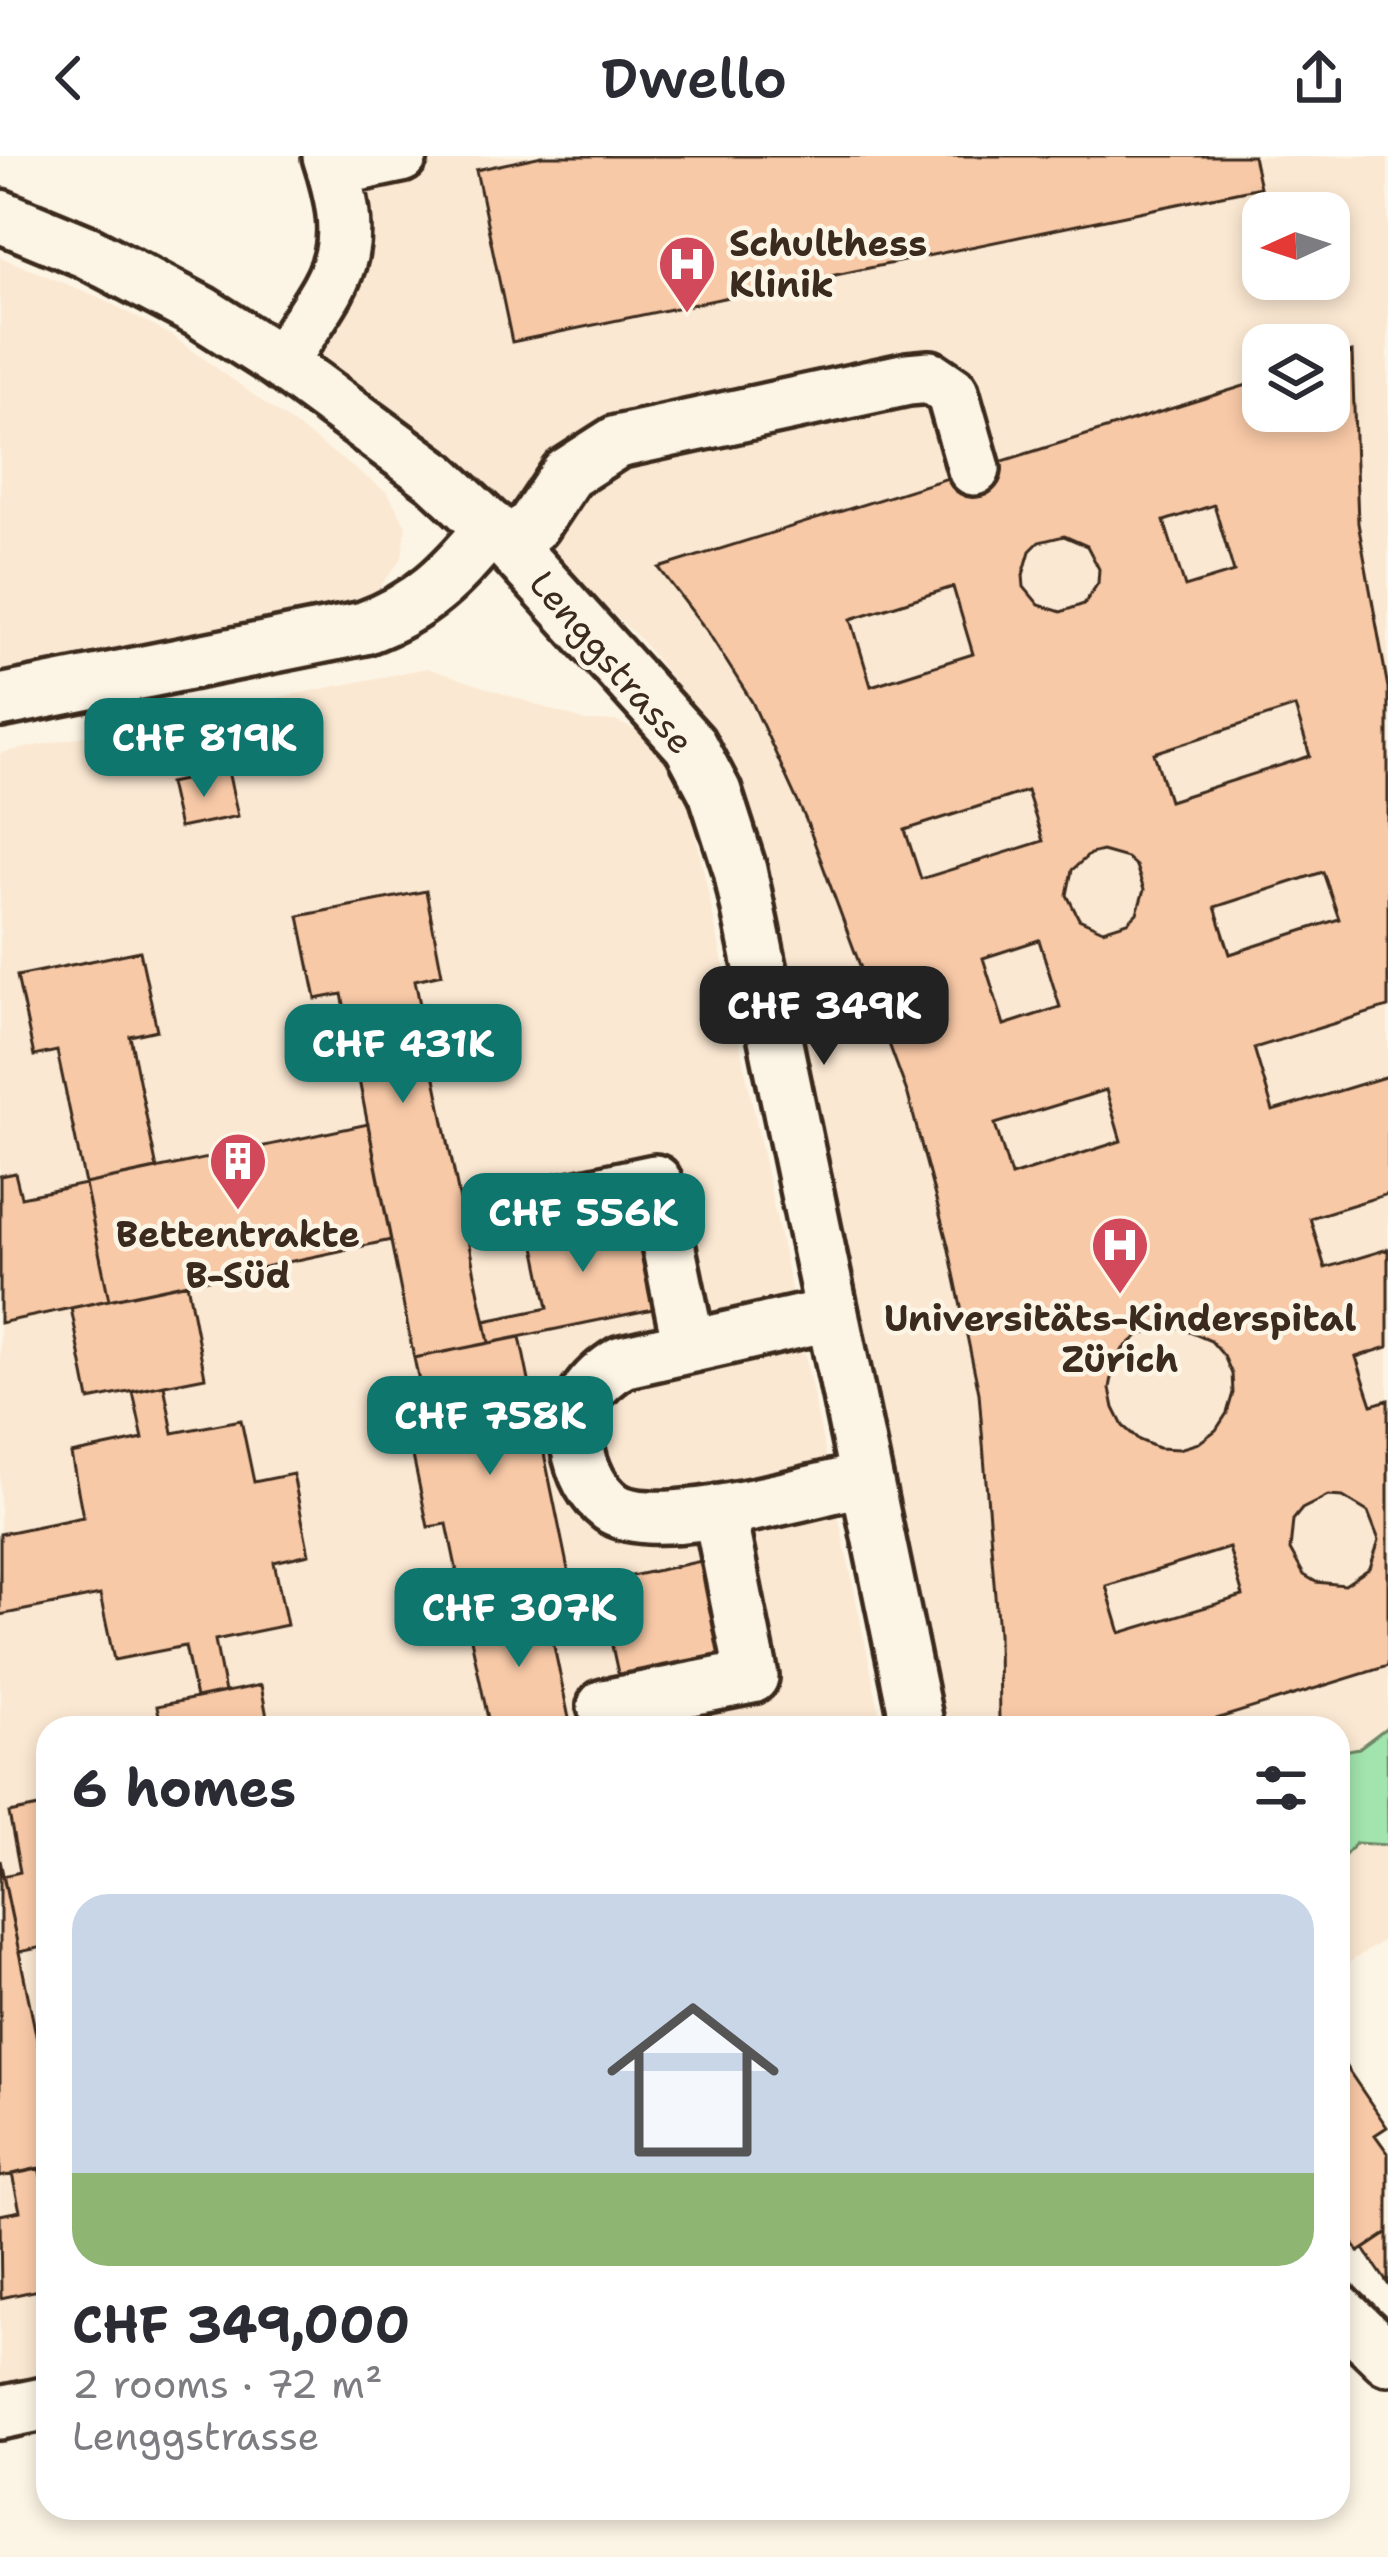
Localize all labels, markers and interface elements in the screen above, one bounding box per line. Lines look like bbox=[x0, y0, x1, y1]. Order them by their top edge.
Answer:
text: Dwello bbox=[601, 42, 787, 114]
icon: back bbox=[36, 45, 102, 111]
icon: share bbox=[1286, 45, 1352, 111]
north arrow bbox=[1242, 192, 1350, 300]
map controls bbox=[1242, 192, 1350, 432]
place label: Schulthess Klinik bbox=[729, 219, 927, 309]
hospital icon: Schulthess Klinik bbox=[656, 233, 718, 315]
button: layers bbox=[1242, 324, 1350, 432]
street label: Lenggstrasse bbox=[518, 560, 705, 765]
pin: CHF 819K bbox=[80, 698, 328, 800]
text: CHF 819K bbox=[111, 711, 297, 763]
pin: CHF 349K bbox=[700, 966, 948, 1068]
text: CHF 349K bbox=[727, 979, 921, 1031]
pin: CHF 431K bbox=[279, 1004, 527, 1106]
text: CHF 431K bbox=[312, 1017, 494, 1069]
building icon: Bettentrakte B-Süd bbox=[207, 1130, 269, 1212]
pin: CHF 556K bbox=[459, 1173, 707, 1275]
text: CHF 556K bbox=[488, 1186, 678, 1238]
place label: Bettentrakte B-Süd bbox=[116, 1210, 360, 1300]
hospital icon: Universitäts-Kinderspital Zürich bbox=[1089, 1214, 1151, 1296]
place label: Universitäts-Kinderspital Zürich bbox=[884, 1294, 1356, 1384]
pin: CHF 758K bbox=[366, 1376, 614, 1478]
text: CHF 758K bbox=[394, 1389, 586, 1441]
pin: CHF 307K bbox=[395, 1568, 643, 1670]
text: CHF 307K bbox=[421, 1581, 617, 1633]
text: 6 homes bbox=[72, 1754, 296, 1822]
icon: filters bbox=[1248, 1755, 1314, 1821]
icon: home bbox=[585, 1972, 801, 2188]
text: CHF 349,000 bbox=[72, 2290, 410, 2358]
text: 2 rooms · 72 m² bbox=[72, 2358, 383, 2410]
text: Lenggstrasse bbox=[72, 2410, 320, 2462]

